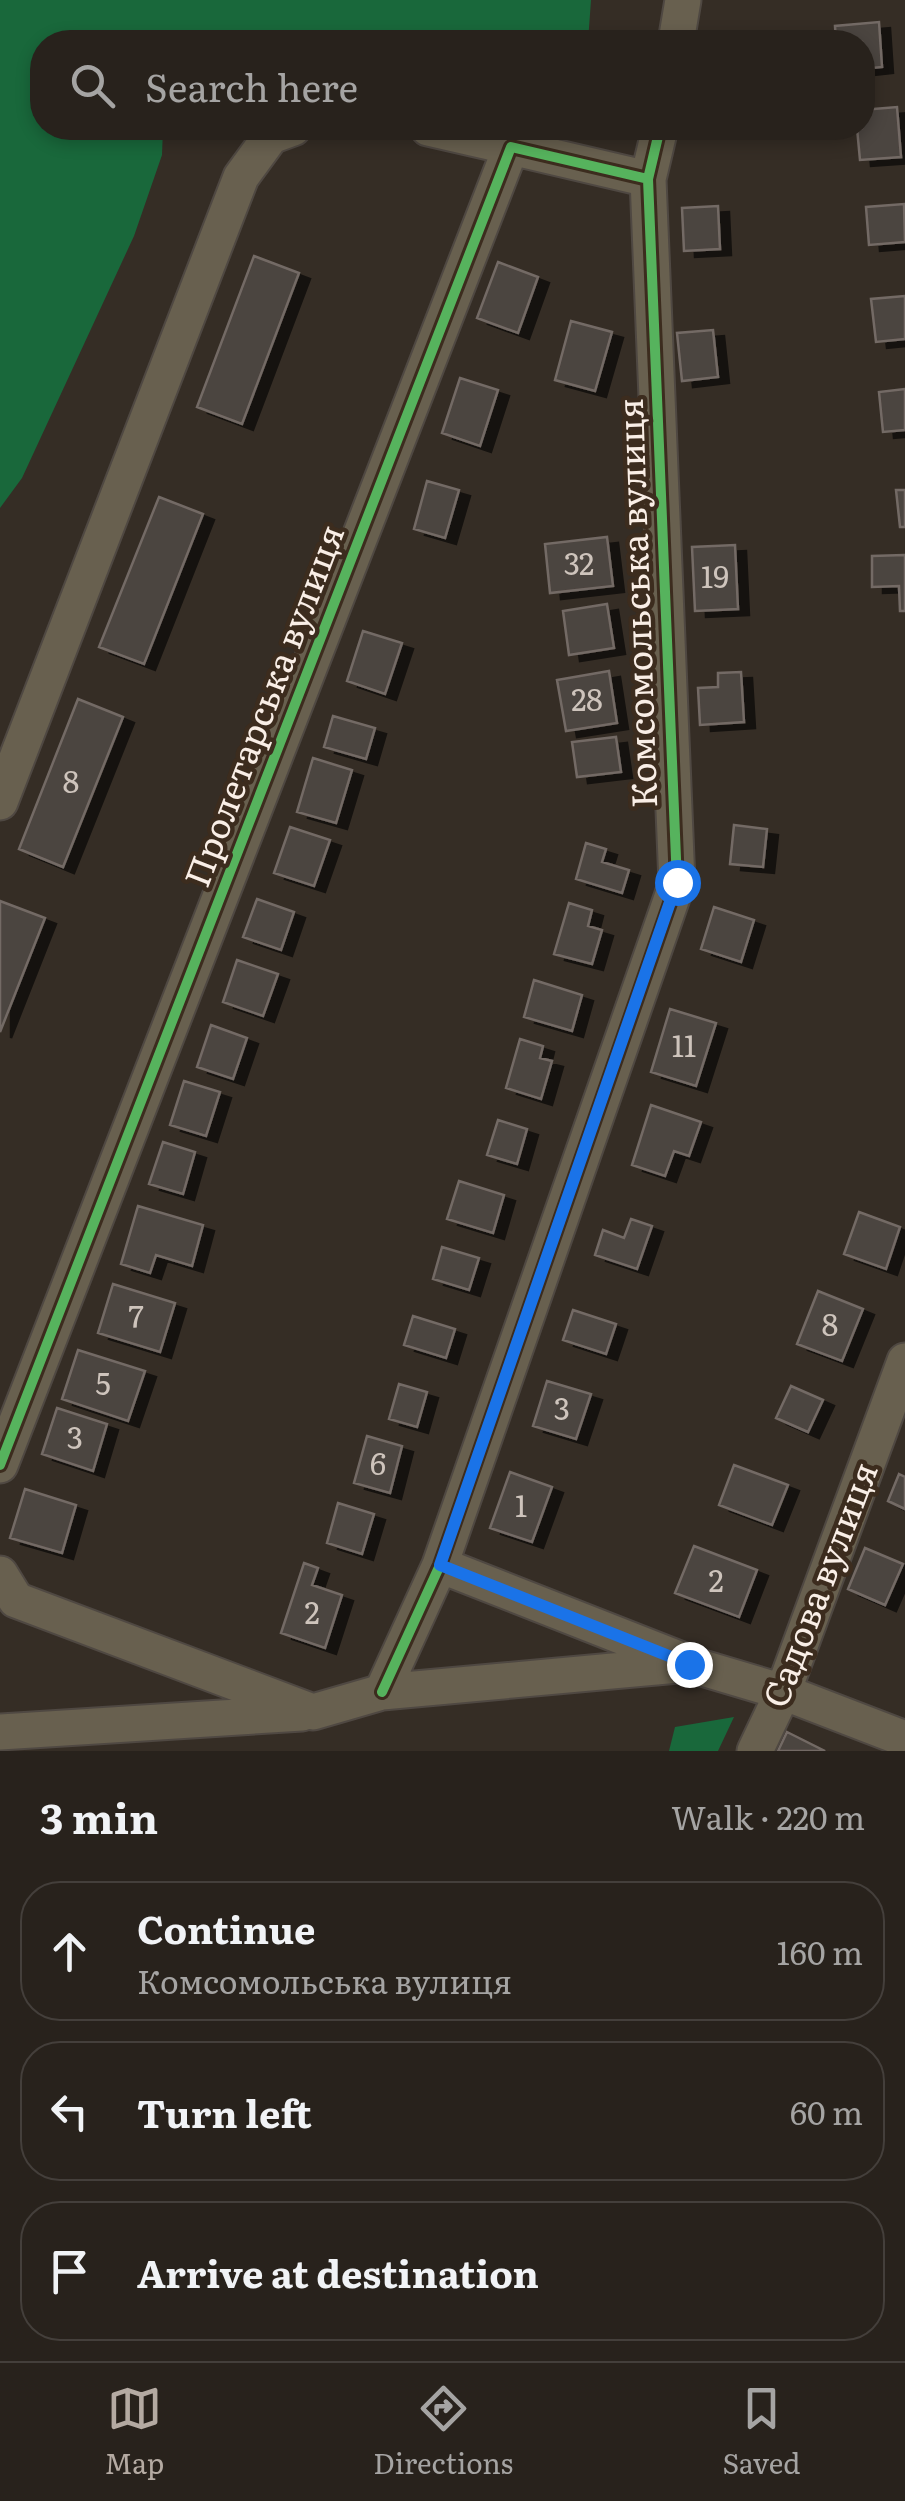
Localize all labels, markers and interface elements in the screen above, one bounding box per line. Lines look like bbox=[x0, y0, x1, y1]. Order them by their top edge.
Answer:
search box bbox=[30, 30, 875, 140]
text: Search here bbox=[145, 57, 358, 114]
icon: search bbox=[65, 58, 120, 113]
street label: Комсомольська вулиця bbox=[602, 397, 668, 809]
street label: Пролетарська вулиця bbox=[169, 516, 355, 894]
house number: 32 bbox=[564, 540, 594, 584]
house number: 19 bbox=[701, 553, 729, 597]
house number: 28 bbox=[571, 676, 603, 720]
house number: 8 bbox=[63, 758, 79, 802]
route start bbox=[655, 860, 701, 906]
house number: 11 bbox=[672, 1022, 696, 1066]
house number: 7 bbox=[128, 1293, 144, 1337]
house number: 8 bbox=[822, 1301, 838, 1345]
house number: 5 bbox=[95, 1360, 111, 1404]
house number: 3 bbox=[554, 1385, 570, 1429]
house number: 3 bbox=[67, 1414, 83, 1458]
house number: 6 bbox=[370, 1440, 386, 1484]
street label: Садова вулиця bbox=[748, 1454, 889, 1714]
house number: 1 bbox=[515, 1482, 527, 1526]
house number: 2 bbox=[708, 1557, 724, 1601]
house number: 2 bbox=[304, 1589, 320, 1633]
route end bbox=[667, 1642, 713, 1688]
text: 3 min bbox=[40, 1785, 158, 1847]
text: Walk · 220 m bbox=[671, 1792, 865, 1840]
text: Continue bbox=[137, 1899, 315, 1956]
icon: ahead bbox=[42, 1924, 97, 1979]
text: 160 m bbox=[777, 1927, 863, 1975]
text: Комсомольська вулиця bbox=[137, 1956, 512, 2004]
text: Turn left bbox=[137, 2083, 312, 2140]
icon: left bbox=[42, 2084, 97, 2139]
text: 60 m bbox=[790, 2087, 863, 2135]
text: Arrive at destination bbox=[137, 2243, 539, 2300]
icon: arrive bbox=[42, 2244, 97, 2299]
tab: Map bbox=[105, 2381, 164, 2483]
tab: Directions bbox=[373, 2381, 513, 2483]
tab: Saved bbox=[722, 2381, 800, 2483]

